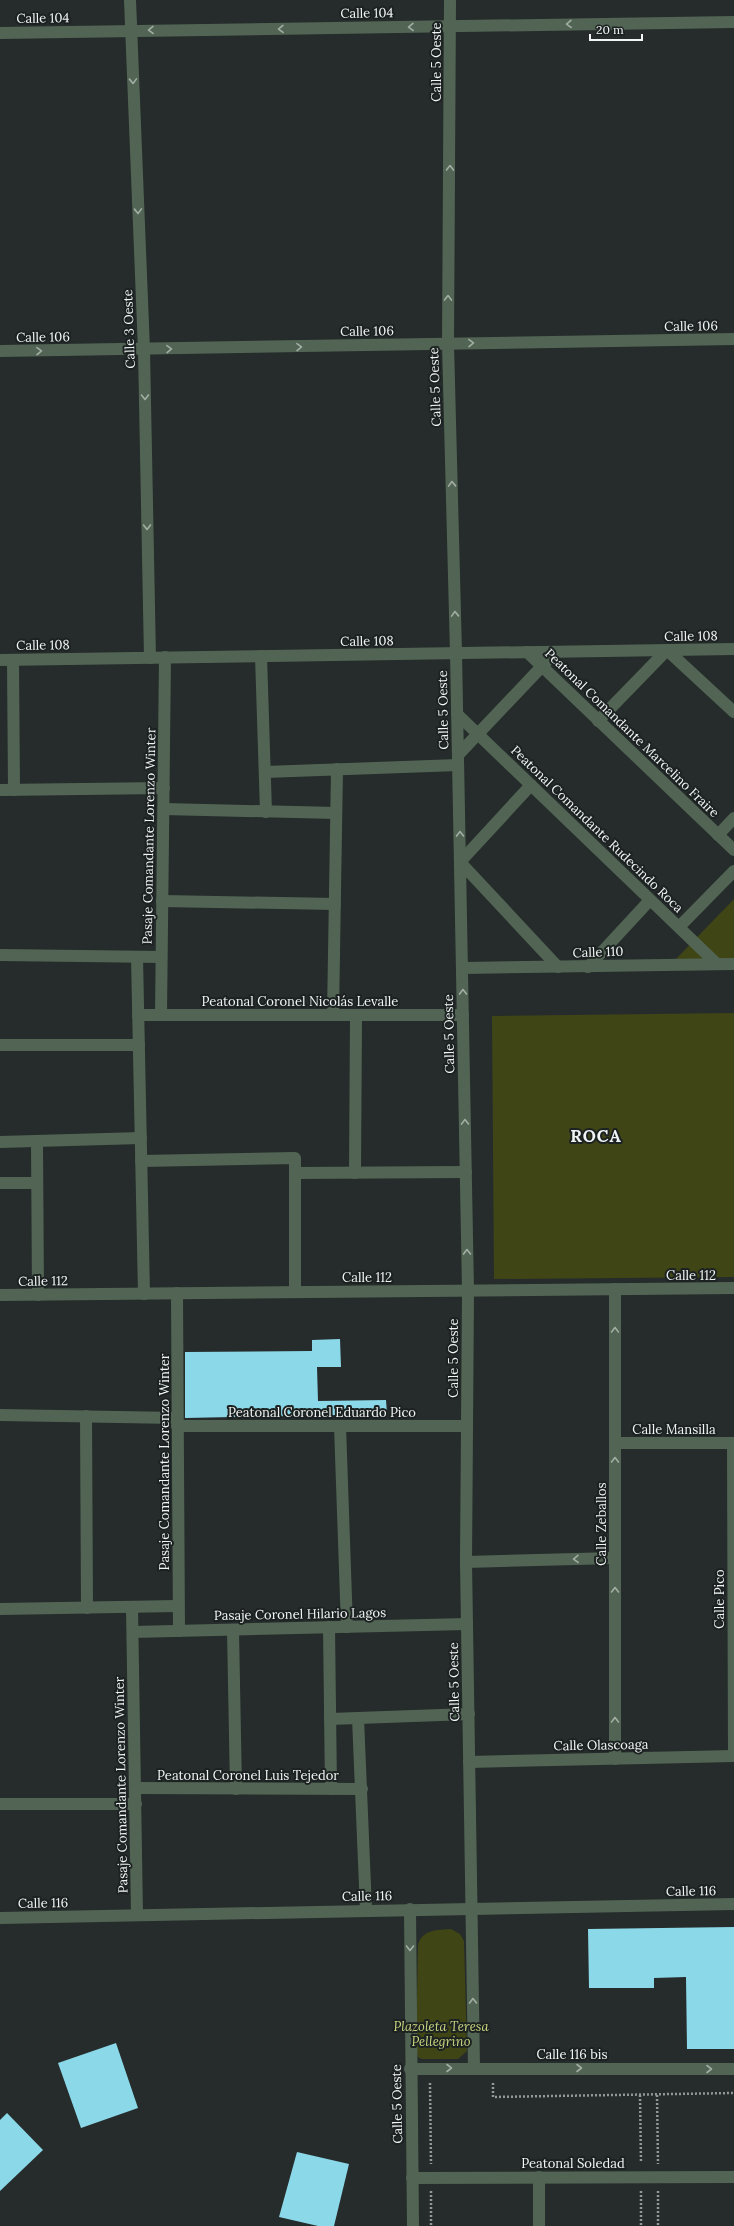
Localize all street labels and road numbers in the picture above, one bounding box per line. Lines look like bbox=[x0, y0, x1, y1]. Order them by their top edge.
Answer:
street label: Calle 104 bbox=[340, 4, 394, 22]
street label: Calle 104 bbox=[16, 9, 70, 27]
street label: Calle 5 Oeste bbox=[428, 22, 445, 102]
street label: Calle 3 Oeste bbox=[119, 289, 139, 369]
street label: Calle 106 bbox=[664, 317, 718, 335]
street label: Calle 106 bbox=[340, 322, 394, 340]
street label: Calle 106 bbox=[16, 328, 70, 346]
street label: Calle 5 Oeste bbox=[425, 347, 445, 427]
street label: Calle 108 bbox=[664, 627, 718, 645]
street label: Calle 108 bbox=[340, 632, 394, 650]
street label: Calle 108 bbox=[16, 636, 70, 654]
street label: Peatonal Comandante Marcelino Fraire bbox=[541, 645, 723, 821]
street label: Calle 5 Oeste bbox=[434, 670, 452, 750]
street label: Pasaje Comandante Lorenzo Winter bbox=[139, 727, 159, 945]
street label: Peatonal Comandante Rudecindo Roca bbox=[507, 742, 687, 916]
street label: Calle 110 bbox=[572, 943, 624, 961]
street label: Peatonal Coronel Nicolás Levalle bbox=[202, 993, 398, 1010]
street label: Calle 5 Oeste bbox=[440, 994, 458, 1074]
street label: Calle 112 bbox=[666, 1267, 716, 1284]
street label: Calle 112 bbox=[342, 1269, 392, 1286]
street label: Calle 112 bbox=[18, 1272, 68, 1290]
street label: Calle 5 Oeste bbox=[445, 1318, 462, 1398]
street label: Pasaje Comandante Lorenzo Winter bbox=[156, 1353, 173, 1570]
street label: Peatonal Coronel Eduardo Pico bbox=[228, 1404, 416, 1421]
street label: Calle Mansilla bbox=[632, 1421, 716, 1438]
street label: Calle Zeballos bbox=[593, 1482, 610, 1566]
street label: Calle Pico bbox=[711, 1569, 728, 1629]
street label: Pasaje Coronel Hilario Lagos bbox=[214, 1604, 386, 1624]
street label: Calle 5 Oeste bbox=[445, 1642, 463, 1722]
street label: Pasaje Comandante Lorenzo Winter bbox=[111, 1676, 131, 1894]
street label: Calle Olascoaga bbox=[553, 1736, 649, 1754]
street label: Peatonal Coronel Luis Tejedor bbox=[157, 1767, 339, 1784]
street label: Calle 116 bbox=[666, 1882, 716, 1900]
street label: Calle 116 bbox=[342, 1887, 392, 1905]
street label: Calle 116 bbox=[18, 1894, 68, 1912]
street label: Calle 116 bis bbox=[537, 2046, 607, 2063]
street label: Calle 5 Oeste bbox=[388, 2064, 406, 2144]
street label: Peatonal Soledad bbox=[521, 2155, 625, 2172]

